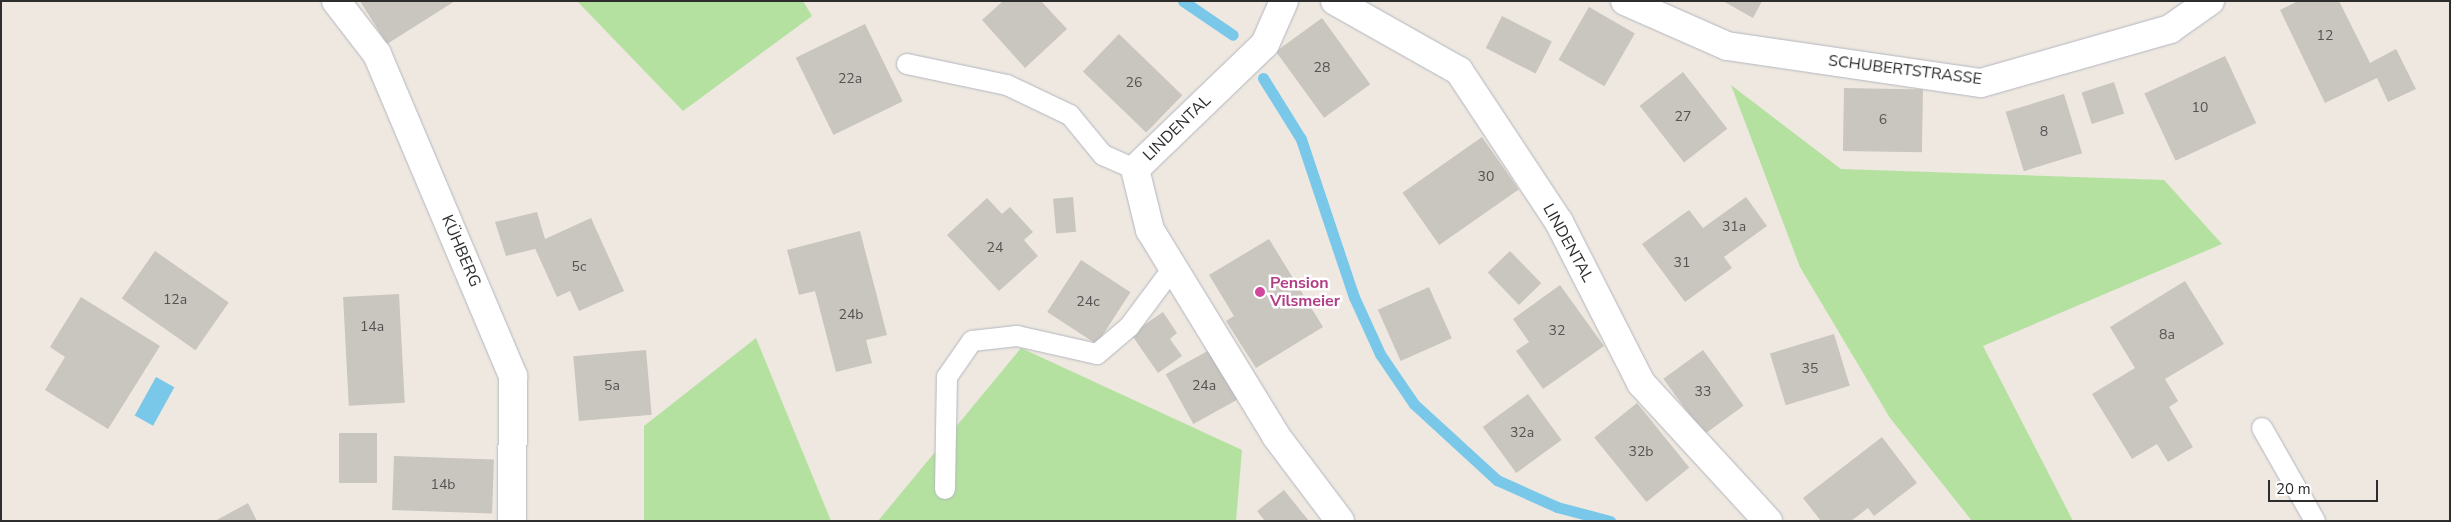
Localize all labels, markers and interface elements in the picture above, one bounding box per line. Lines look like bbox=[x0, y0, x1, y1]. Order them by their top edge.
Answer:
house number: 12 bbox=[2317, 28, 2333, 44]
street label: SCHUBERTSTRASSE bbox=[1827, 51, 1983, 89]
house number: 28 bbox=[1314, 60, 1330, 76]
house number: 22a bbox=[838, 71, 862, 87]
house number: 26 bbox=[1126, 75, 1142, 91]
street label: LINDENTAL bbox=[1139, 91, 1215, 165]
house number: 10 bbox=[2192, 100, 2208, 116]
house number: 27 bbox=[1675, 109, 1691, 125]
house number: 6 bbox=[1879, 112, 1887, 128]
house number: 8 bbox=[2040, 124, 2048, 140]
house number: 30 bbox=[1478, 169, 1494, 185]
street label: LINDENTAL bbox=[1539, 201, 1597, 285]
street label: KÜHBERG bbox=[437, 212, 485, 290]
house number: 31a bbox=[1722, 219, 1746, 235]
house number: 24 bbox=[987, 240, 1003, 256]
house number: 31 bbox=[1674, 255, 1690, 271]
house number: 5c bbox=[572, 259, 586, 275]
place label: Pension Vilsmeier bbox=[1270, 273, 1340, 311]
marker: Pension Vilsmeier bbox=[1254, 286, 1266, 298]
house number: 12a bbox=[163, 292, 187, 308]
house number: 24c bbox=[1076, 294, 1100, 310]
house number: 24b bbox=[839, 307, 863, 323]
house number: 14a bbox=[360, 319, 384, 335]
house number: 32 bbox=[1549, 323, 1565, 339]
house number: 8a bbox=[2159, 327, 2175, 343]
house number: 35 bbox=[1802, 361, 1818, 377]
house number: 5a bbox=[604, 378, 620, 394]
house number: 24a bbox=[1192, 378, 1216, 394]
house number: 33 bbox=[1695, 384, 1711, 400]
house number: 32a bbox=[1510, 425, 1534, 441]
house number: 32b bbox=[1629, 444, 1653, 460]
scale bar bbox=[2271, 470, 2381, 502]
house number: 14b bbox=[431, 477, 455, 493]
text: 20 m bbox=[2276, 479, 2311, 499]

